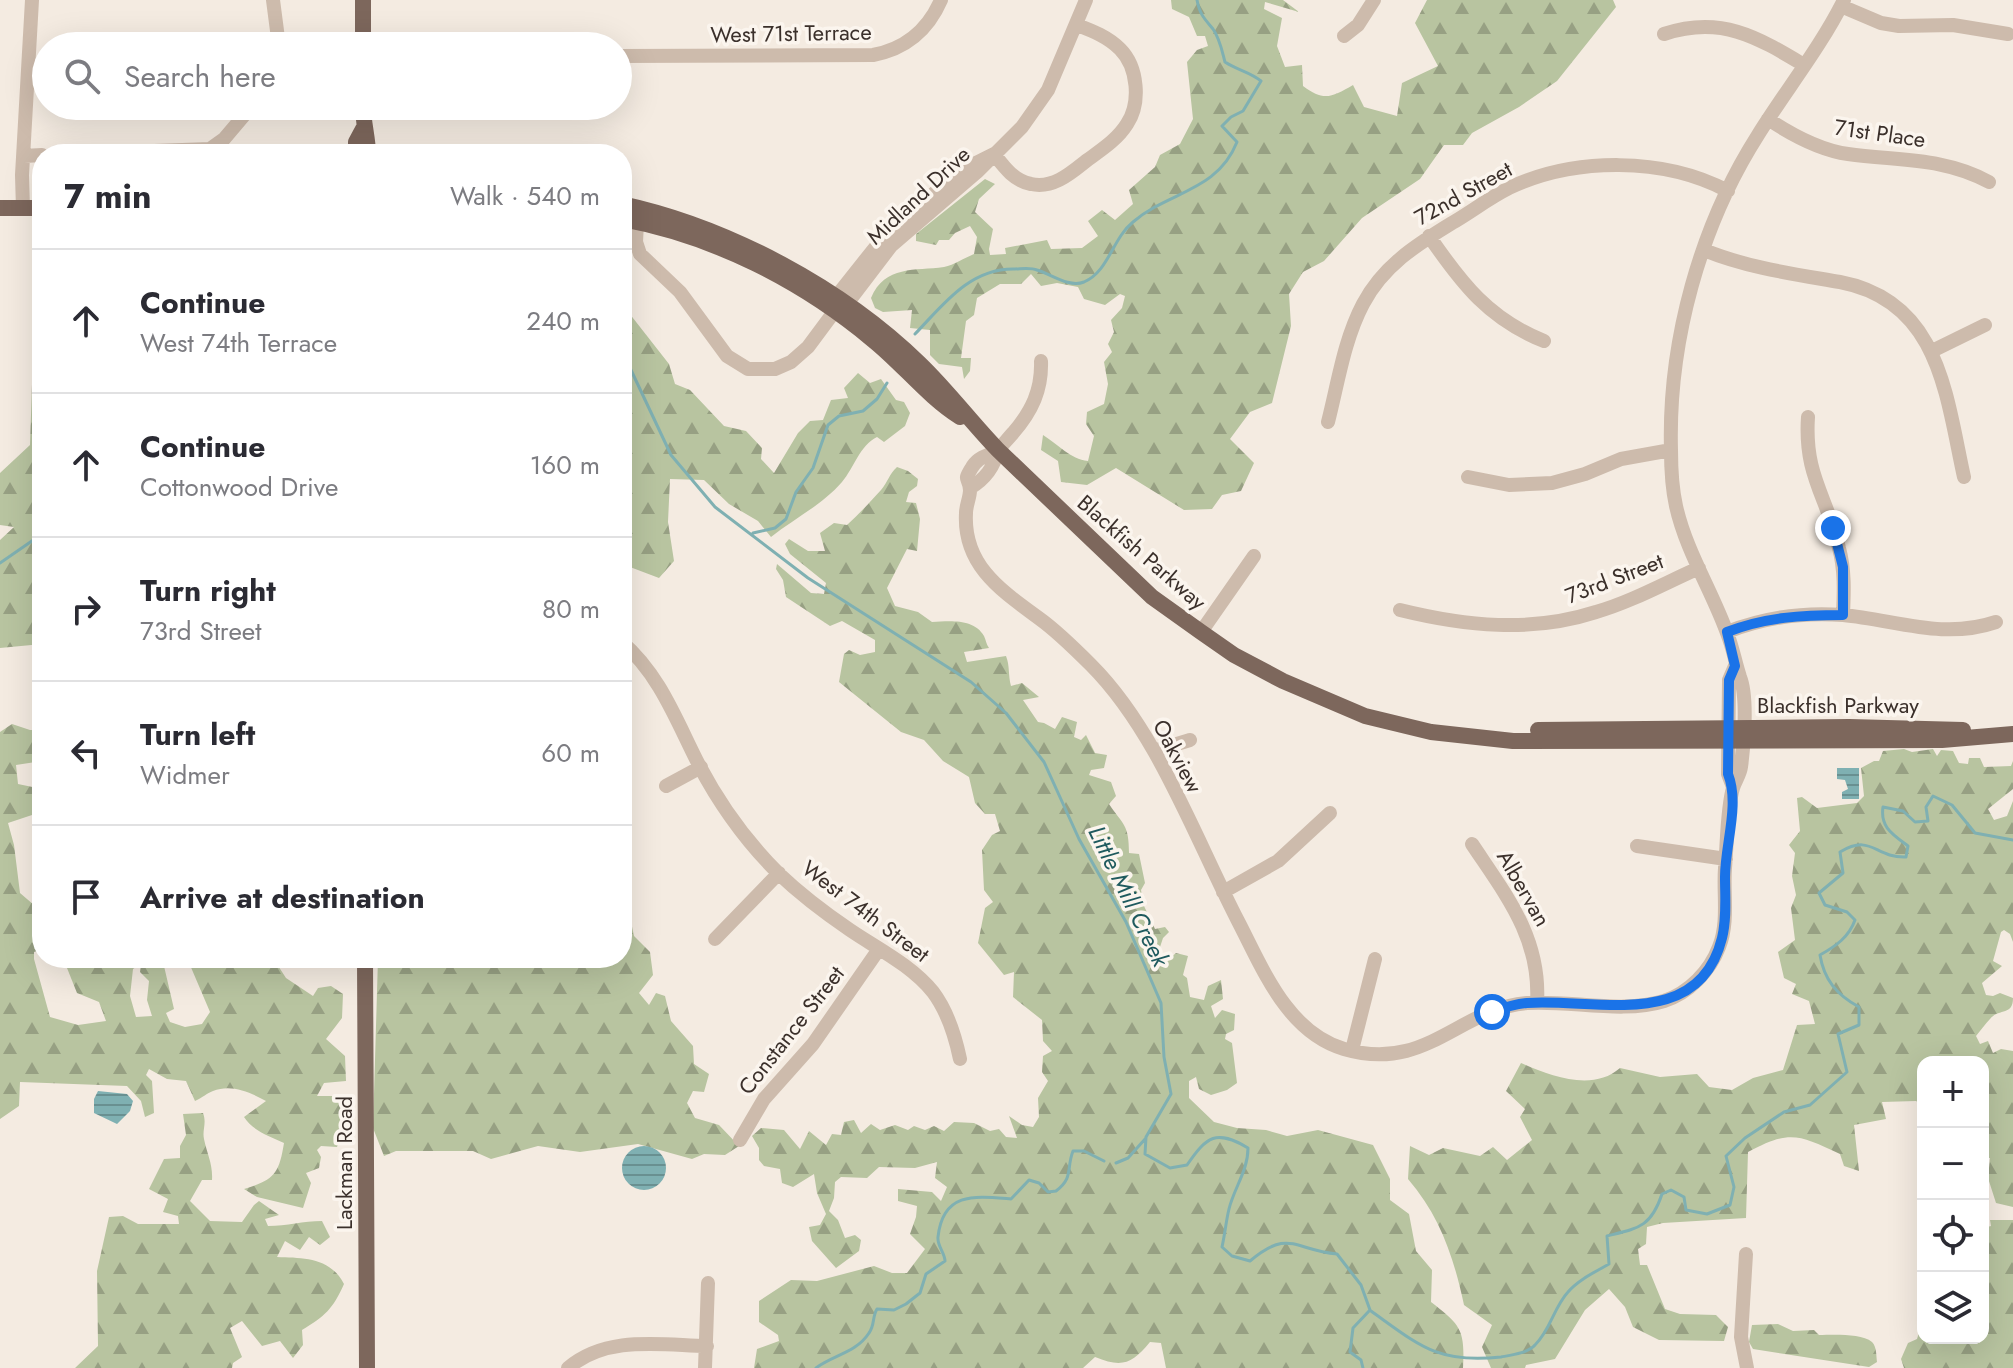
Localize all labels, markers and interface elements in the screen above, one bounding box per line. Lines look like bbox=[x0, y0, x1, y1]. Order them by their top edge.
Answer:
street label: West 71st Terrace bbox=[710, 16, 872, 50]
search box bbox=[32, 32, 632, 120]
icon: search bbox=[60, 54, 104, 98]
text: Search here bbox=[124, 55, 276, 98]
street label: 71st Place bbox=[1832, 111, 1928, 155]
street label: Midland Drive bbox=[859, 139, 977, 251]
street label: 72nd Street bbox=[1408, 153, 1518, 233]
text: 7 min bbox=[64, 172, 152, 221]
text: Walk · 540 m bbox=[450, 177, 600, 215]
text: Continue bbox=[140, 281, 266, 324]
icon: ahead bbox=[64, 299, 108, 343]
text: 240 m bbox=[526, 302, 600, 340]
text: West 74th Terrace bbox=[140, 324, 337, 362]
text: Continue bbox=[140, 425, 266, 468]
icon: ahead bbox=[64, 443, 108, 487]
text: 160 m bbox=[530, 446, 600, 484]
text: Cottonwood Drive bbox=[140, 468, 338, 506]
street label: Blackfish Parkway bbox=[1070, 487, 1214, 617]
route end bbox=[1815, 510, 1851, 546]
street label: 73rd Street bbox=[1560, 544, 1668, 611]
text: Turn right bbox=[140, 569, 276, 612]
icon: right bbox=[64, 587, 108, 631]
text: 80 m bbox=[542, 590, 600, 628]
text: 73rd Street bbox=[140, 612, 261, 650]
street label: Blackfish Parkway bbox=[1757, 689, 1919, 721]
text: Turn left bbox=[140, 713, 255, 756]
street label: Oakview bbox=[1145, 713, 1211, 799]
icon: left bbox=[64, 731, 108, 775]
text: 60 m bbox=[541, 734, 600, 772]
text: Widmer bbox=[140, 756, 230, 794]
water label: Little Mill Creek bbox=[1080, 820, 1179, 974]
street label: Albervan bbox=[1489, 844, 1559, 932]
street label: West 74th Street bbox=[796, 852, 937, 970]
icon: arrive bbox=[64, 875, 108, 919]
text: Arrive at destination bbox=[140, 876, 425, 919]
street label: Constance Street bbox=[730, 958, 852, 1101]
route start bbox=[1474, 994, 1510, 1030]
map controls bbox=[1917, 1056, 1989, 1344]
button: + bbox=[1917, 1056, 1989, 1128]
street label: Lackman Road bbox=[328, 1096, 360, 1230]
button: − bbox=[1917, 1128, 1989, 1200]
button: locate bbox=[1917, 1200, 1989, 1272]
button: layers bbox=[1917, 1272, 1989, 1344]

